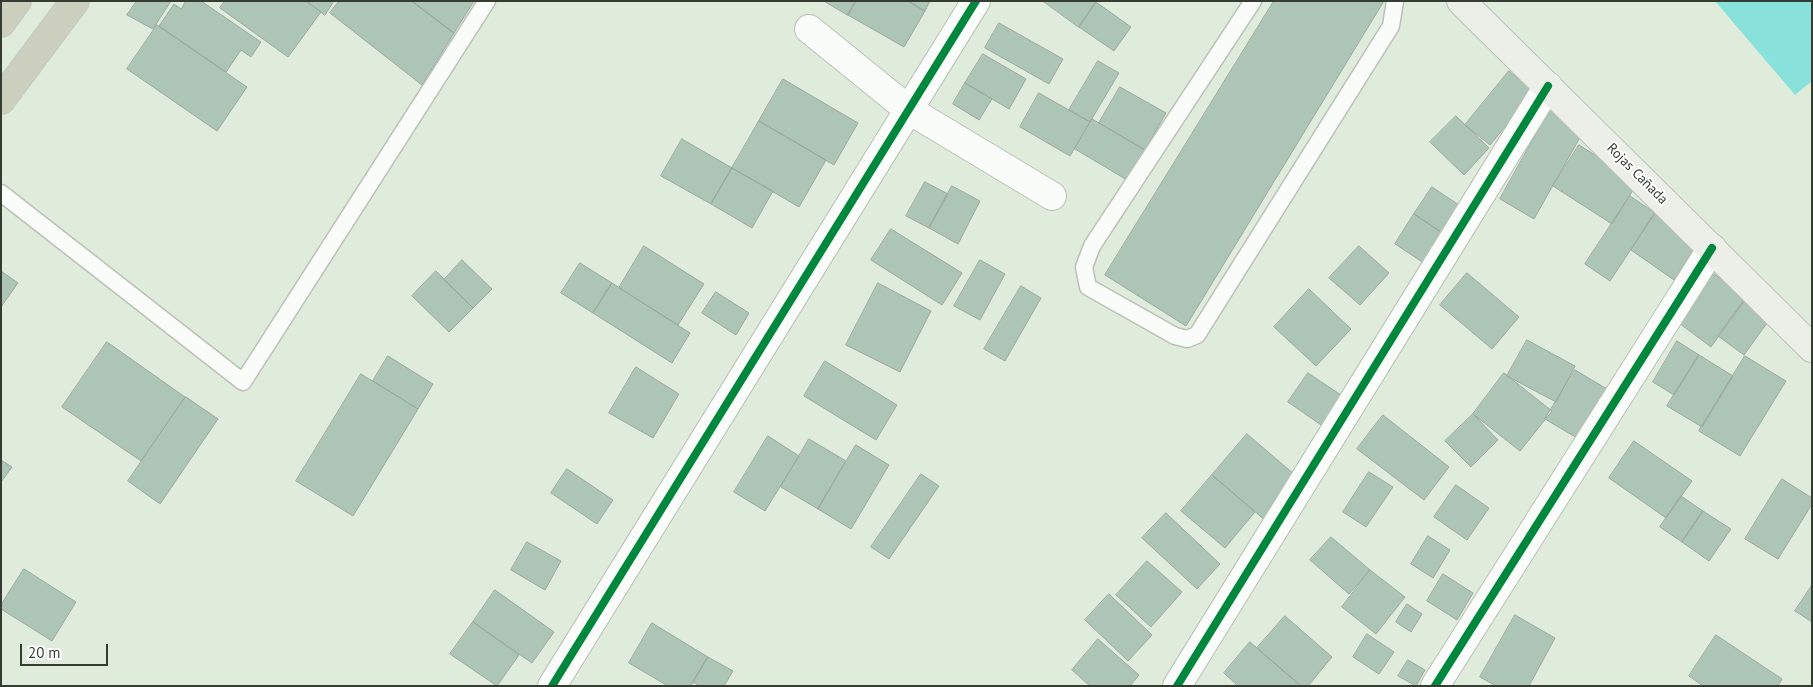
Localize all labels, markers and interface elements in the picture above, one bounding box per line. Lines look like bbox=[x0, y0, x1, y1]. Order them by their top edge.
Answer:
street label: Rojas Cañada bbox=[1603, 140, 1671, 208]
scale bar bbox=[22, 634, 110, 666]
text: 20 m bbox=[28, 643, 61, 662]

